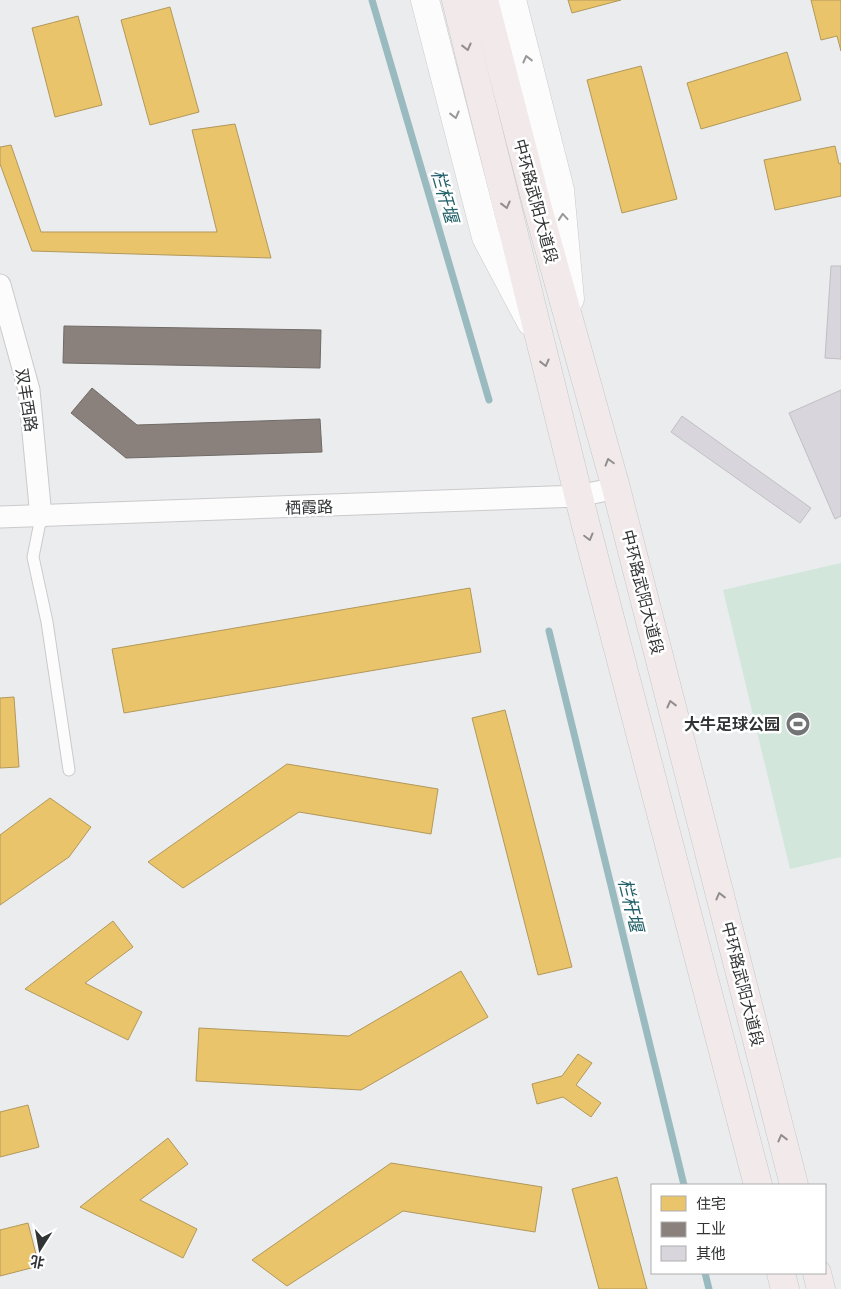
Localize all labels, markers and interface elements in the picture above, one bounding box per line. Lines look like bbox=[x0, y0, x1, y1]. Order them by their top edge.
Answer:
one-way arrow bbox=[461, 43, 472, 52]
one-way arrow bbox=[522, 55, 533, 64]
one-way arrow bbox=[449, 110, 459, 119]
street label: 中环路武阳大道段 bbox=[510, 137, 562, 265]
water label: 栏杆堰 bbox=[427, 167, 464, 228]
one-way arrow bbox=[501, 201, 511, 209]
one-way arrow bbox=[558, 213, 569, 221]
one-way arrow bbox=[540, 358, 550, 366]
street label: 双丰西路 bbox=[12, 367, 42, 433]
one-way arrow bbox=[605, 459, 615, 467]
street label: 栖霞路 bbox=[285, 496, 333, 518]
street label: 中环路武阳大道段 bbox=[618, 527, 668, 657]
one-way arrow bbox=[584, 533, 594, 541]
one-way arrow bbox=[667, 701, 677, 709]
sports icon: 大牛足球公园 bbox=[785, 711, 811, 737]
place label: 大牛足球公园 bbox=[684, 714, 780, 734]
water label: 栏杆堰 bbox=[613, 876, 649, 937]
one-way arrow bbox=[715, 891, 726, 900]
street label: 中环路武阳大道段 bbox=[718, 919, 768, 1049]
one-way arrow bbox=[777, 1134, 788, 1142]
legend bbox=[651, 1184, 826, 1274]
text: 住宅 bbox=[696, 1194, 726, 1213]
text: 工业 bbox=[696, 1219, 726, 1238]
north arrow bbox=[15, 1224, 65, 1274]
text: 其他 bbox=[696, 1244, 726, 1263]
text: 北 bbox=[29, 1252, 46, 1272]

